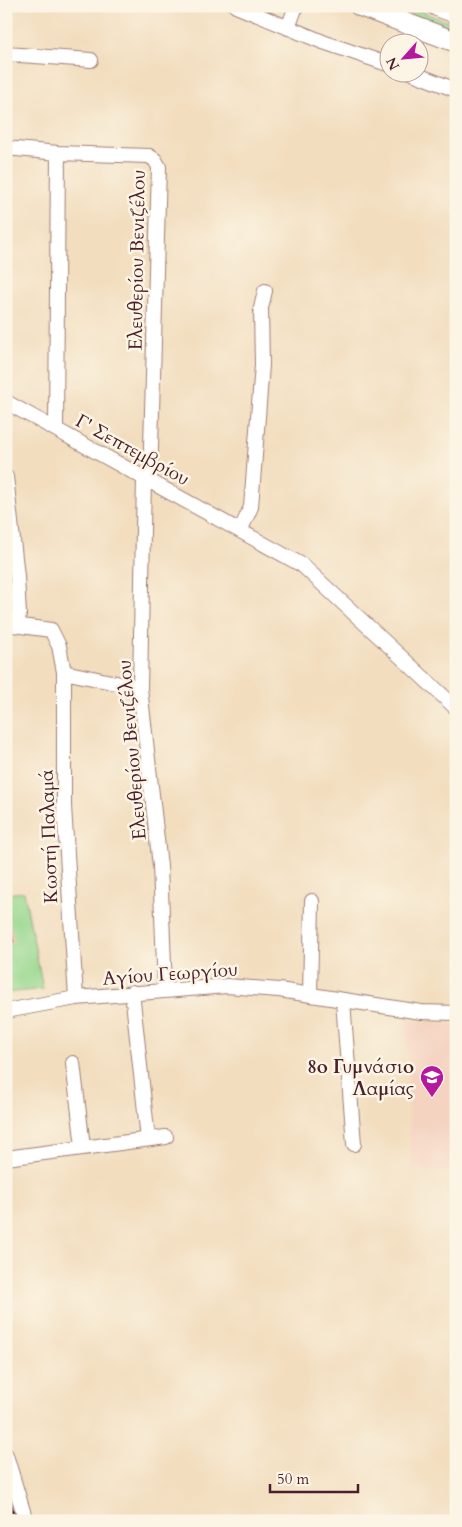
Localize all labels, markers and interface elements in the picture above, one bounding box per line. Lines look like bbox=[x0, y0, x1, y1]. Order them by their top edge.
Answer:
north arrow bbox=[380, 32, 430, 82]
text: N bbox=[382, 54, 404, 73]
street label: Ελευθερίου Βενιζέλου bbox=[122, 169, 152, 351]
street label: Γ' Σεπτεμβρίου bbox=[71, 408, 194, 492]
street label: Ελευθερίου Βενιζέλου bbox=[111, 659, 153, 841]
street label: Κωστή Παλαμά bbox=[34, 768, 64, 904]
street label: Αγίου Γεωργίου bbox=[102, 956, 239, 992]
place label: 8ο Γυμνάσιο Λαμίας bbox=[307, 1054, 414, 1102]
school or university icon: 8ο Γυμνάσιο Λαμίας bbox=[419, 1064, 445, 1098]
scale bar bbox=[270, 1462, 357, 1494]
text: 50 m bbox=[277, 1469, 309, 1489]

